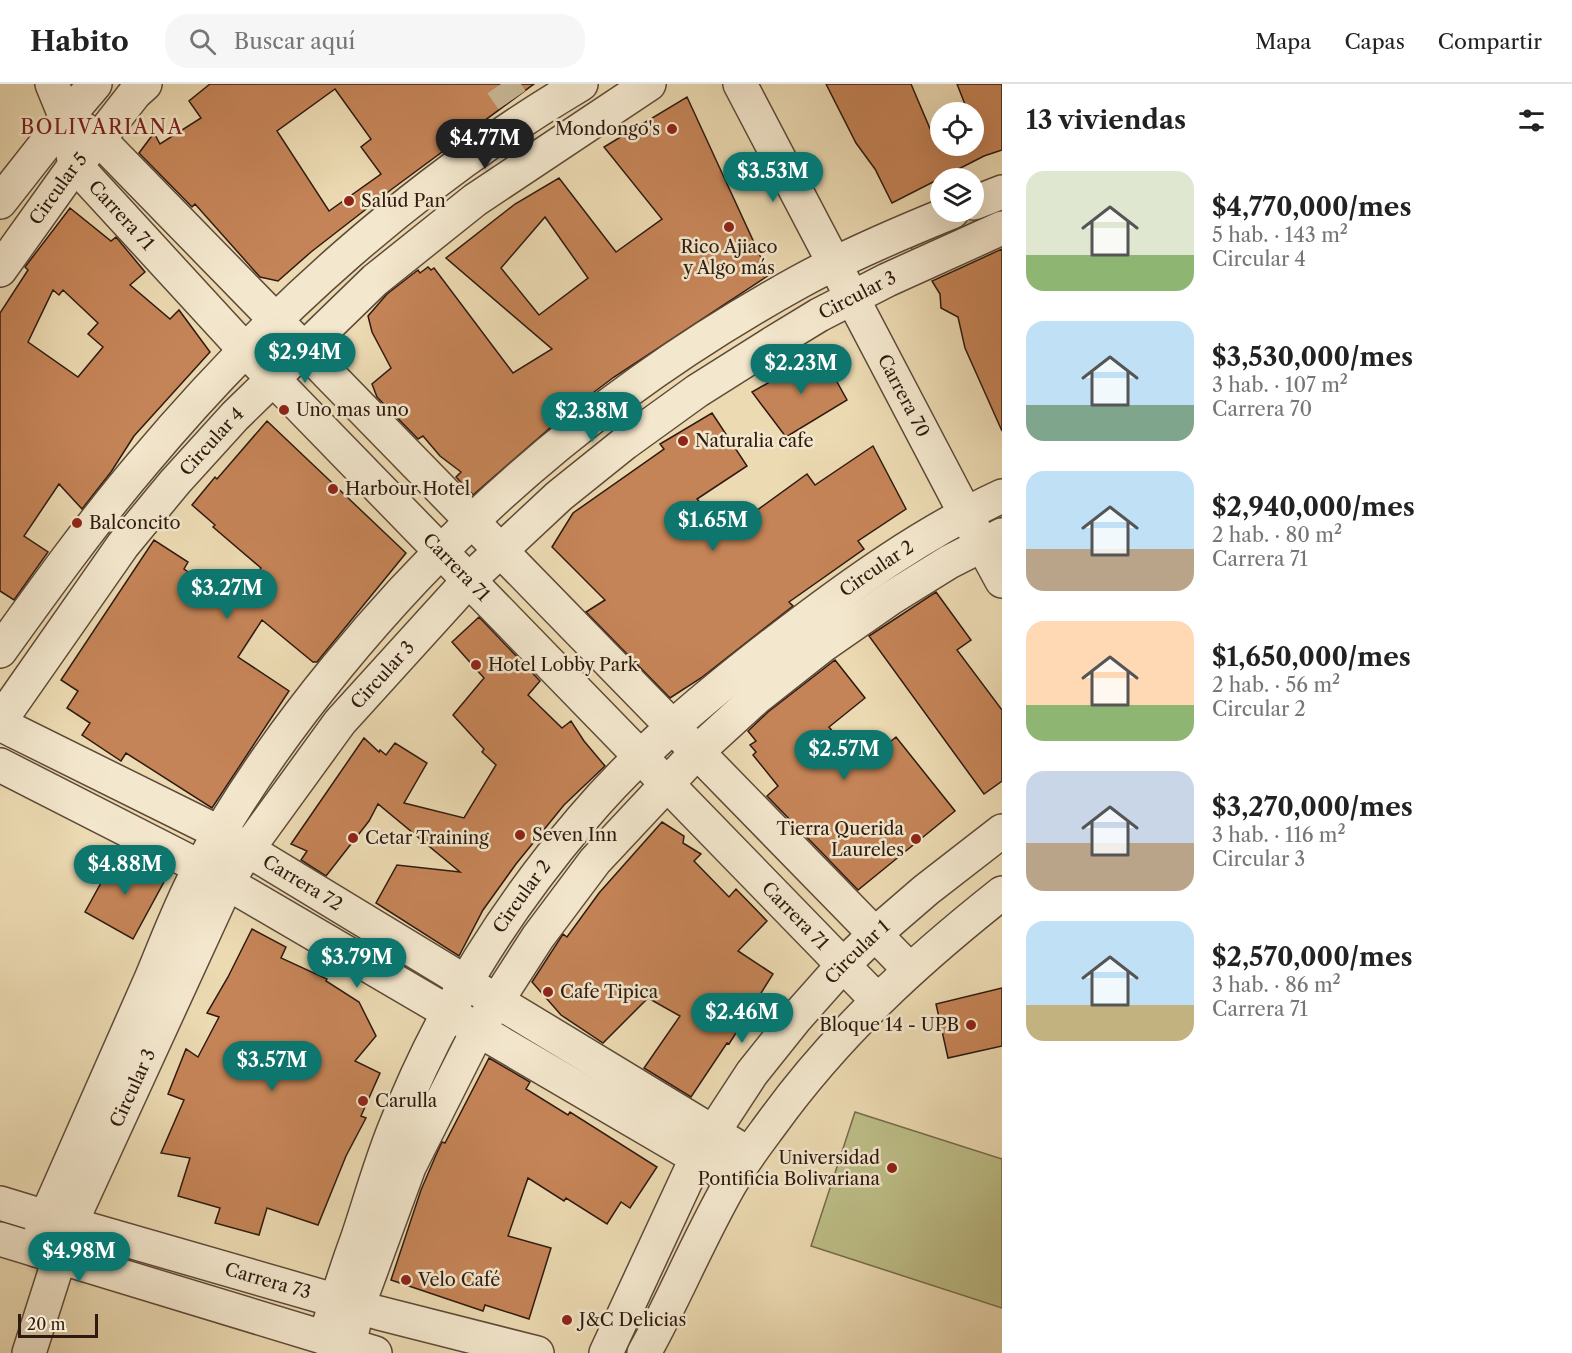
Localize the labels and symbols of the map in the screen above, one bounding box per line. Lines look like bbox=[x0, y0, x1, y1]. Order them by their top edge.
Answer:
district label: BOLIVARIANA bbox=[20, 115, 184, 139]
place label: Mondongo's bbox=[555, 118, 660, 140]
pin: $4.77M bbox=[436, 119, 534, 170]
marker: Mondongo's bbox=[665, 122, 679, 136]
street label: Circular 5 bbox=[25, 148, 92, 229]
pin: $3.53M bbox=[724, 152, 822, 203]
street label: Carrera 71 bbox=[84, 176, 159, 255]
place label: Salud Pan bbox=[361, 190, 446, 212]
marker: Salud Pan bbox=[342, 194, 356, 208]
marker: Rico Ajiaco y Algo más bbox=[722, 220, 736, 234]
place label: Rico Ajiaco y Algo más bbox=[680, 236, 778, 279]
street label: Circular 3 bbox=[815, 266, 900, 324]
pin: $2.94M bbox=[256, 333, 354, 384]
pin: $2.23M bbox=[752, 344, 850, 395]
street label: Carrera 70 bbox=[873, 351, 934, 441]
pin: $2.38M bbox=[543, 392, 641, 443]
place label: Uno mas uno bbox=[296, 399, 409, 421]
street label: Circular 4 bbox=[175, 403, 248, 480]
marker: Uno mas uno bbox=[277, 403, 291, 417]
place label: Naturalia cafe bbox=[695, 430, 814, 452]
marker: Naturalia cafe bbox=[676, 434, 690, 448]
place label: Harbour Hotel bbox=[345, 478, 470, 500]
marker: Harbour Hotel bbox=[326, 482, 340, 496]
pin: $1.65M bbox=[664, 501, 762, 552]
place label: Balconcito bbox=[89, 512, 181, 534]
marker: Balconcito bbox=[70, 516, 84, 530]
street label: Carrera 71 bbox=[418, 529, 495, 606]
street label: Circular 2 bbox=[835, 536, 918, 602]
pin: $3.27M bbox=[178, 569, 276, 620]
street label: Circular 3 bbox=[346, 636, 419, 714]
place label: Hotel Lobby Park bbox=[488, 654, 640, 676]
marker: Hotel Lobby Park bbox=[469, 658, 483, 672]
pin: $2.57M bbox=[795, 730, 893, 781]
place label: Tierra Querida Laureles bbox=[776, 818, 905, 861]
place label: Seven Inn bbox=[532, 824, 617, 846]
place label: Cetar Training bbox=[365, 827, 489, 849]
marker: Seven Inn bbox=[513, 828, 527, 842]
marker: Cetar Training bbox=[346, 831, 360, 845]
marker: Tierra Querida Laureles bbox=[909, 832, 923, 846]
pin: $4.88M bbox=[76, 845, 174, 896]
street label: Carrera 72 bbox=[259, 850, 346, 916]
street label: Circular 2 bbox=[488, 856, 555, 937]
street label: Carrera 71 bbox=[757, 877, 833, 955]
street label: Circular 1 bbox=[820, 915, 894, 988]
pin: $3.79M bbox=[308, 938, 406, 989]
place label: Cafe Tipica bbox=[560, 981, 659, 1003]
marker: Cafe Tipica bbox=[541, 985, 555, 999]
pin: $2.46M bbox=[693, 993, 791, 1044]
place label: Bloque 14 - UPB bbox=[819, 1014, 959, 1036]
marker: Bloque 14 - UPB bbox=[964, 1018, 978, 1032]
pin: $3.57M bbox=[223, 1041, 321, 1092]
street label: Circular 3 bbox=[105, 1045, 160, 1131]
place label: Carulla bbox=[375, 1090, 438, 1112]
marker: Carulla bbox=[356, 1094, 370, 1108]
place label: Universidad Pontificia Bolivariana bbox=[698, 1147, 881, 1190]
marker: Universidad Pontificia Bolivariana bbox=[885, 1161, 899, 1175]
pin: $4.98M bbox=[30, 1232, 128, 1283]
street label: Carrera 73 bbox=[222, 1258, 314, 1304]
place label: Velo Café bbox=[417, 1269, 500, 1291]
marker: Velo Café bbox=[399, 1273, 413, 1287]
place label: J&C Delicias bbox=[576, 1309, 686, 1331]
scale bar bbox=[18, 1311, 98, 1338]
marker: J&C Delicias bbox=[560, 1313, 574, 1327]

